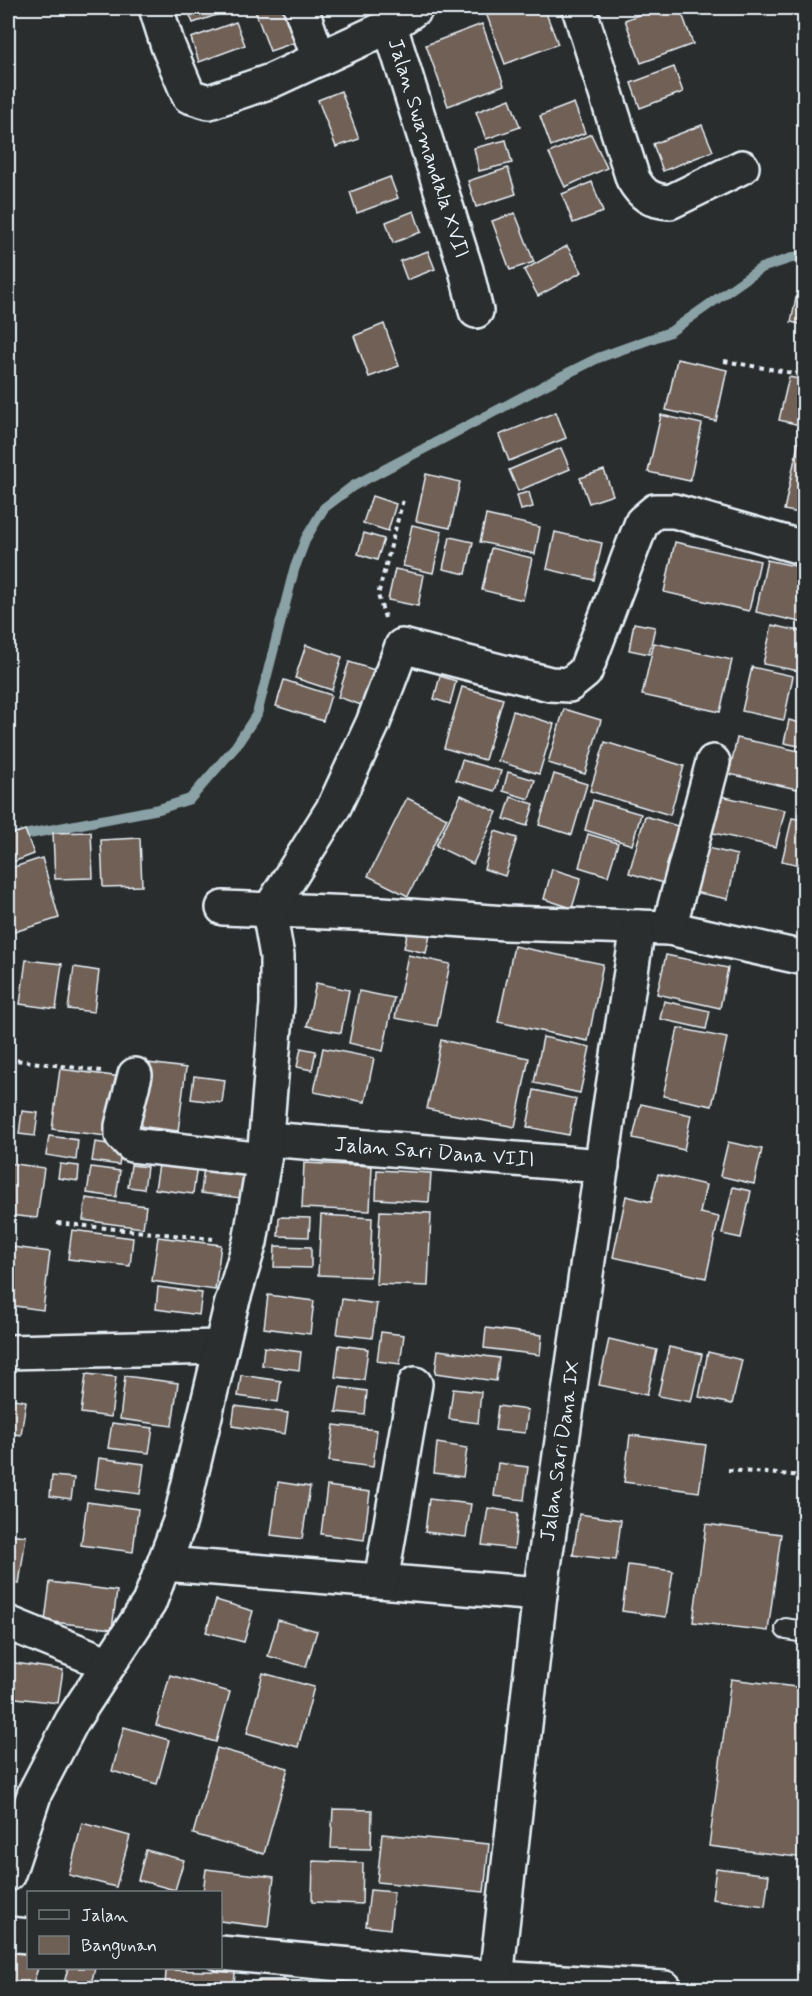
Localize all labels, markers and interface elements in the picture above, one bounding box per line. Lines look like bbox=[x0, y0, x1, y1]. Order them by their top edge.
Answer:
street label: Jalan Swamandala XVII bbox=[381, 35, 475, 262]
street label: Jalan Sari Dana VIII bbox=[333, 1130, 536, 1175]
street label: Jalan Sari Dana IX bbox=[534, 1359, 587, 1543]
legend bbox=[27, 1891, 222, 1969]
text: Jalan bbox=[81, 1904, 128, 1928]
text: Bangunan bbox=[81, 1934, 157, 1959]

